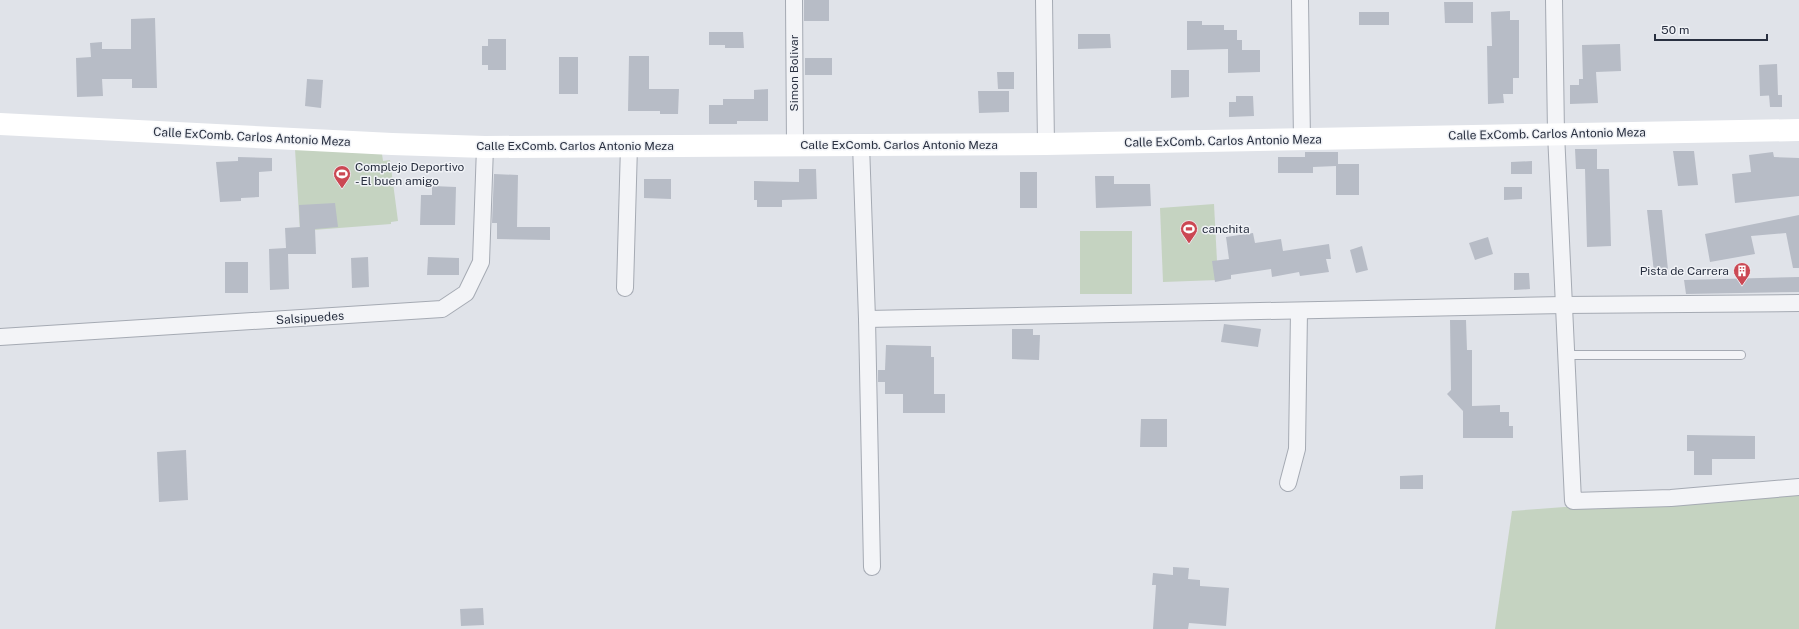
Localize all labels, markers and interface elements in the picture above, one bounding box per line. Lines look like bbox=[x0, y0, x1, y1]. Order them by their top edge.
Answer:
scale bar bbox=[1655, 16, 1767, 42]
text: 50 m bbox=[1661, 23, 1689, 37]
street label: Simon Bolivar bbox=[787, 34, 801, 111]
street label: Calle ExComb. Carlos Antonio Meza bbox=[153, 125, 351, 149]
street label: Calle ExComb. Carlos Antonio Meza bbox=[1448, 125, 1646, 143]
street label: Calle ExComb. Carlos Antonio Meza bbox=[1124, 132, 1322, 150]
street label: Calle ExComb. Carlos Antonio Meza bbox=[800, 138, 998, 152]
street label: Calle ExComb. Carlos Antonio Meza bbox=[476, 139, 674, 153]
place label: Complejo Deportivo - El buen amigo bbox=[355, 160, 465, 188]
sports icon: Complejo Deportivo - El buen amigo bbox=[332, 164, 352, 189]
sports icon: canchita bbox=[1179, 219, 1199, 244]
place label: canchita bbox=[1202, 222, 1250, 236]
building icon: Pista de Carrera bbox=[1732, 261, 1752, 286]
place label: Pista de Carrera bbox=[1640, 264, 1729, 278]
street label: Salsipuedes bbox=[276, 309, 344, 327]

